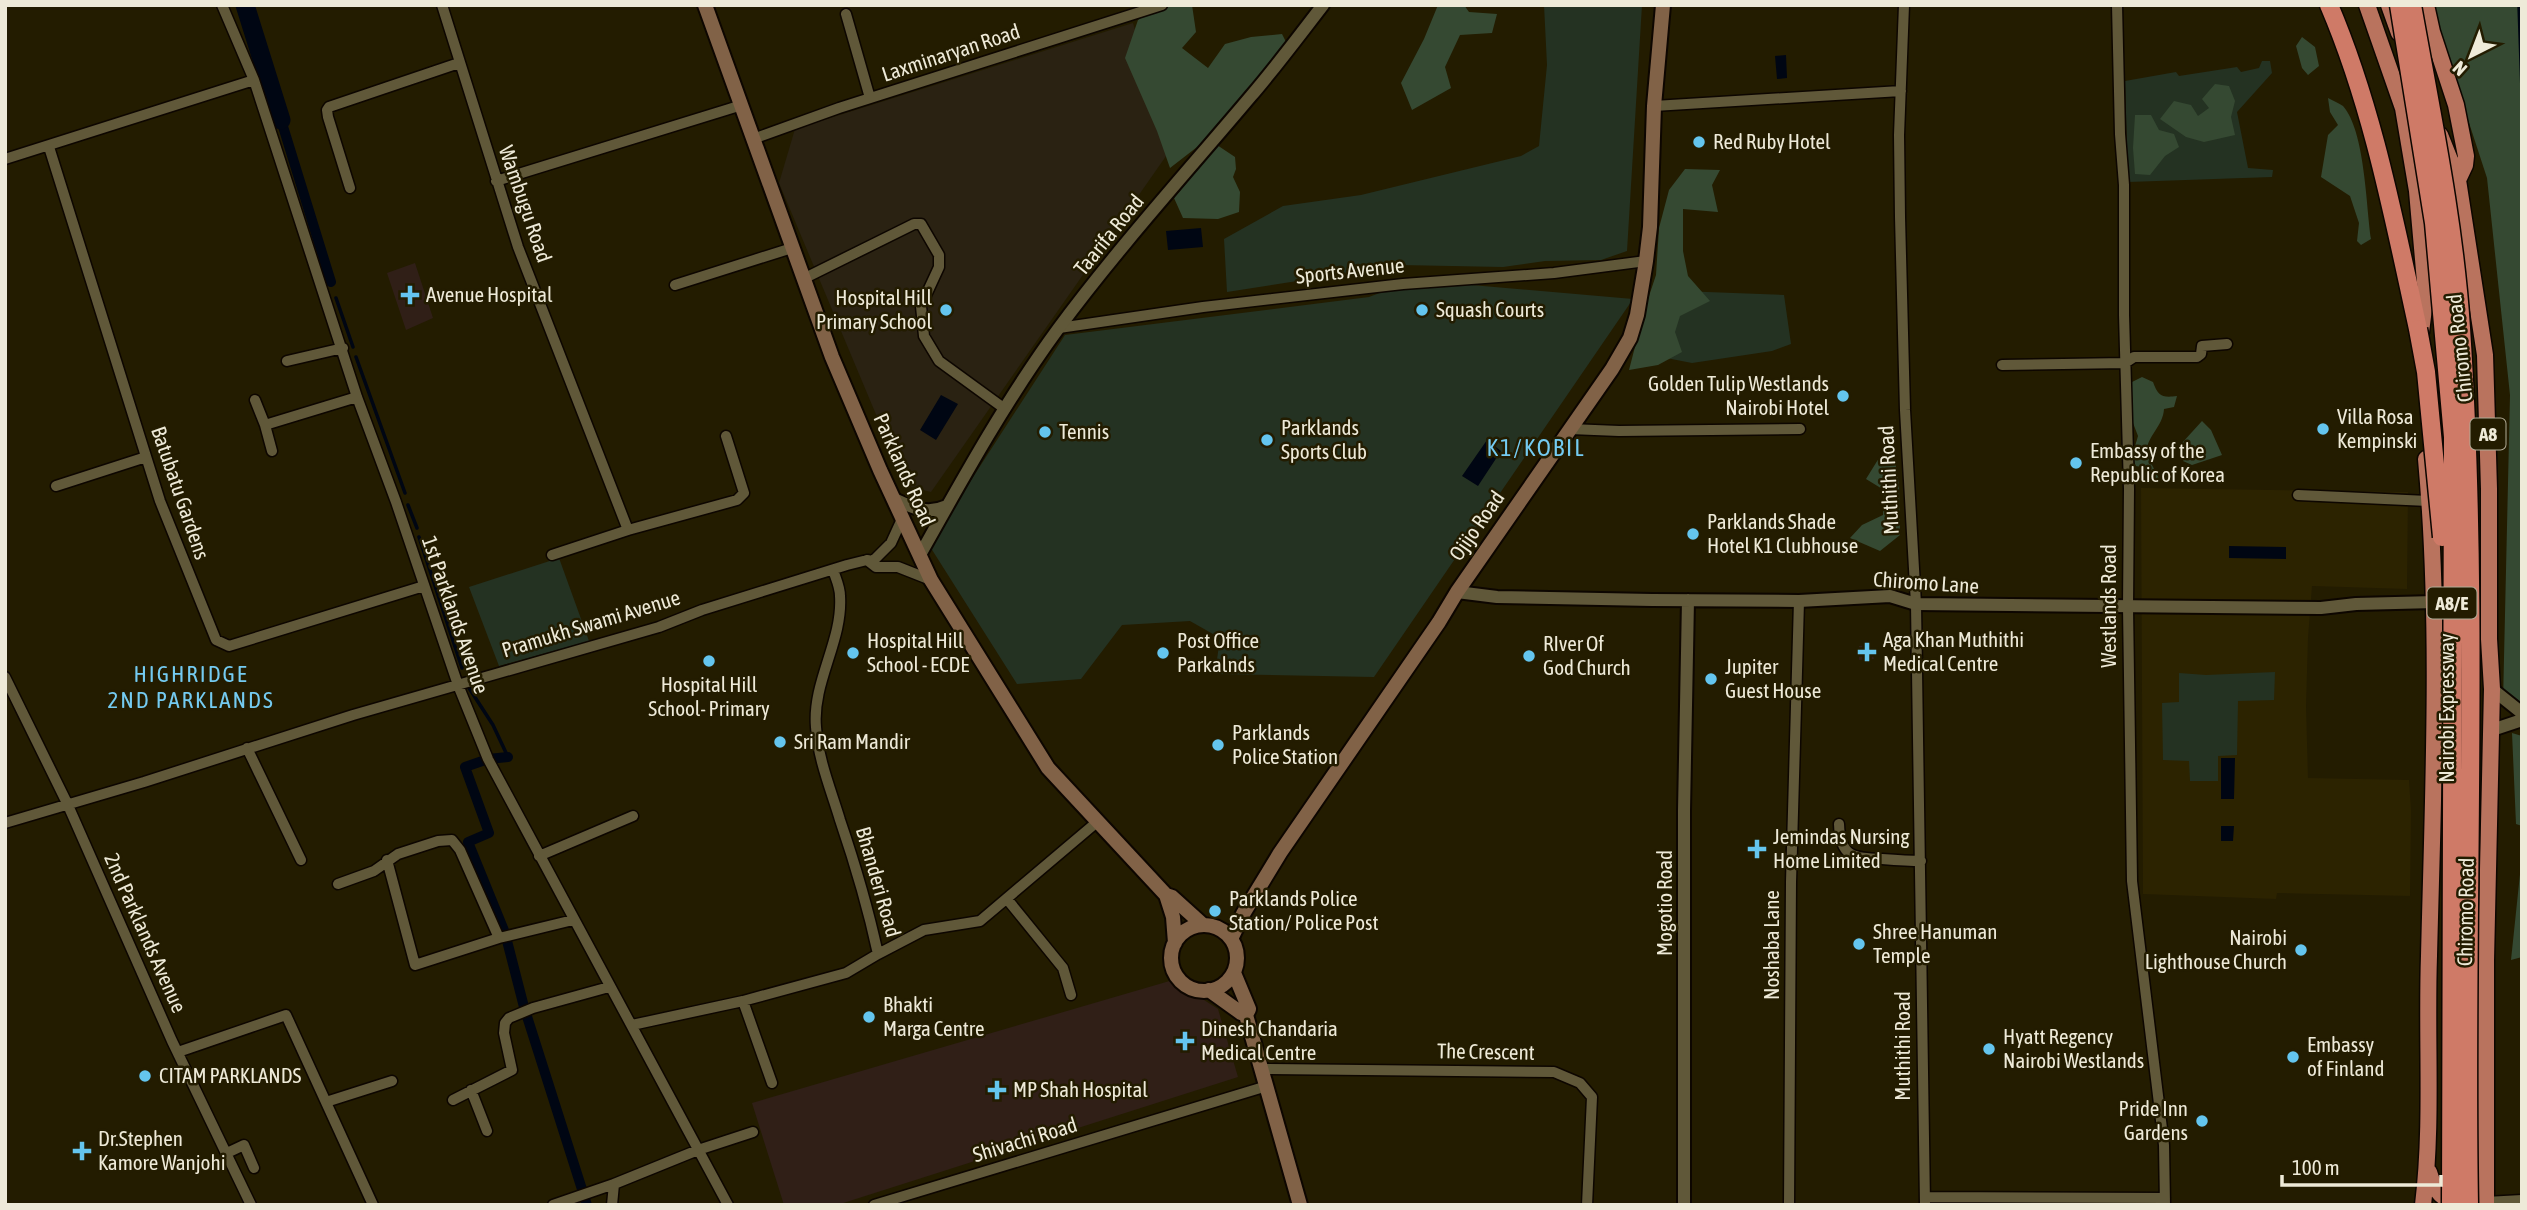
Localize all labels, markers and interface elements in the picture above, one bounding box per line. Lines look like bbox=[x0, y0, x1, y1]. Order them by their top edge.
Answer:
street label: Laxminaryan Road bbox=[879, 18, 1023, 86]
north arrow bbox=[2436, 21, 2506, 91]
text: N bbox=[2448, 57, 2471, 81]
place label: Red Ruby Hotel bbox=[1713, 129, 1831, 153]
marker: Red Ruby Hotel bbox=[1691, 134, 1707, 150]
street label: Wambugu Road bbox=[495, 142, 557, 265]
street label: Taarifa Road bbox=[1068, 189, 1148, 280]
street label: Sports Avenue bbox=[1294, 252, 1405, 288]
place label: Avenue Hospital bbox=[426, 282, 553, 306]
marker: Avenue Hospital bbox=[400, 285, 420, 305]
place label: Hospital Hill Primary School bbox=[816, 285, 932, 333]
street label: Chiromo Road bbox=[2441, 293, 2477, 403]
place label: Squash Courts bbox=[1436, 297, 1544, 321]
marker: Hospital Hill Primary School bbox=[938, 302, 954, 318]
marker: Squash Courts bbox=[1414, 302, 1430, 318]
place label: Golden Tulip Westlands Nairobi Hotel bbox=[1648, 371, 1829, 419]
marker: Golden Tulip Westlands Nairobi Hotel bbox=[1835, 388, 1851, 404]
place label: Villa Rosa Kempinski bbox=[2337, 404, 2417, 452]
street label: Parklands Road bbox=[869, 409, 940, 530]
place label: Parklands Sports Club bbox=[1281, 415, 1367, 463]
road number: A8 bbox=[2470, 418, 2506, 449]
place label: Tennis bbox=[1059, 419, 1109, 443]
marker: Villa Rosa Kempinski bbox=[2315, 421, 2331, 437]
street label: Batubatu Gardens bbox=[147, 423, 215, 562]
marker: Tennis bbox=[1037, 424, 1053, 440]
street label: Muthithi Road bbox=[1873, 425, 1903, 535]
marker: Parklands Sports Club bbox=[1259, 432, 1275, 448]
district label: K1/KOBIL bbox=[1487, 434, 1586, 461]
place label: Embassy of the Republic of Korea bbox=[2090, 438, 2225, 486]
marker: Embassy of the Republic of Korea bbox=[2068, 455, 2084, 471]
street label: Ojijo Road bbox=[1444, 486, 1509, 565]
place label: Parklands Shade Hotel K1 Clubhouse bbox=[1707, 509, 1858, 557]
marker: Parklands Shade Hotel K1 Clubhouse bbox=[1685, 526, 1701, 542]
street label: 1st Parklands Avenue bbox=[418, 533, 494, 697]
street label: Westlands Road bbox=[2096, 544, 2120, 668]
street label: Chiromo Lane bbox=[1872, 566, 1980, 598]
street label: Pramukh Swami Avenue bbox=[499, 585, 683, 662]
road number: A8/E bbox=[2428, 588, 2476, 618]
place label: Aga Khan Muthithi Medical Centre bbox=[1883, 627, 2024, 675]
place label: Hospital Hill School - ECDE bbox=[867, 628, 969, 676]
place label: Post Office Parkalnds bbox=[1177, 628, 1259, 676]
place label: RIver Of God Church bbox=[1543, 631, 1631, 679]
street label: Nairobi Expressway bbox=[2434, 633, 2458, 783]
marker: Aga Khan Muthithi Medical Centre bbox=[1857, 642, 1877, 662]
marker: Hospital Hill School - ECDE bbox=[845, 645, 861, 661]
marker: Post Office Parkalnds bbox=[1155, 645, 1171, 661]
marker: RIver Of God Church bbox=[1521, 648, 1537, 664]
marker: Hospital Hill School- Primary bbox=[701, 653, 717, 669]
place label: Jupiter Guest House bbox=[1725, 654, 1821, 702]
district label: HIGHRIDGE 2ND PARKLANDS bbox=[107, 661, 275, 713]
marker: Jupiter Guest House bbox=[1703, 671, 1719, 687]
place label: Hospital Hill School- Primary bbox=[648, 672, 770, 720]
place label: Parklands Police Station bbox=[1232, 720, 1338, 768]
place label: Sri Ram Mandir bbox=[794, 729, 911, 753]
marker: Sri Ram Mandir bbox=[772, 734, 788, 750]
marker: Parklands Police Station bbox=[1210, 737, 1226, 753]
street label: Bhanderi Road bbox=[852, 824, 906, 940]
place label: Jemindas Nursing Home Limited bbox=[1773, 824, 1910, 872]
marker: Jemindas Nursing Home Limited bbox=[1747, 839, 1767, 859]
street label: 2nd Parklands Avenue bbox=[100, 849, 192, 1016]
street label: Mogotio Road bbox=[1652, 850, 1676, 956]
street label: Chiromo Road bbox=[2452, 858, 2478, 966]
place label: Parklands Police Station/ Police Post bbox=[1229, 886, 1378, 934]
street label: Noshaba Lane bbox=[1759, 890, 1783, 1000]
marker: Parklands Police Station/ Police Post bbox=[1207, 903, 1223, 919]
place label: Shree Hanuman Temple bbox=[1873, 919, 1997, 967]
place label: Nairobi Lighthouse Church bbox=[2145, 925, 2287, 973]
marker: Shree Hanuman Temple bbox=[1851, 936, 1867, 952]
marker: Nairobi Lighthouse Church bbox=[2293, 942, 2309, 958]
street label: Muthithi Road bbox=[1890, 991, 1914, 1101]
place label: Bhakti Marga Centre bbox=[883, 992, 985, 1040]
marker: Bhakti Marga Centre bbox=[861, 1009, 877, 1025]
place label: Dinesh Chandaria Medical Centre bbox=[1201, 1016, 1338, 1064]
place label: Hyatt Regency Nairobi Westlands bbox=[2003, 1024, 2144, 1072]
marker: Dinesh Chandaria Medical Centre bbox=[1175, 1031, 1195, 1051]
place label: Embassy of Finland bbox=[2307, 1032, 2385, 1080]
street label: The Crescent bbox=[1437, 1038, 1535, 1064]
marker: Hyatt Regency Nairobi Westlands bbox=[1981, 1041, 1997, 1057]
marker: Embassy of Finland bbox=[2285, 1049, 2301, 1065]
place label: CITAM PARKLANDS bbox=[159, 1063, 302, 1087]
marker: CITAM PARKLANDS bbox=[137, 1068, 153, 1084]
place label: MP Shah Hospital bbox=[1013, 1077, 1148, 1101]
marker: MP Shah Hospital bbox=[987, 1080, 1007, 1100]
place label: Pride Inn Gardens bbox=[2119, 1096, 2188, 1144]
street label: Shivachi Road bbox=[970, 1112, 1080, 1166]
marker: Pride Inn Gardens bbox=[2194, 1113, 2210, 1129]
place label: Dr.Stephen Kamore Wanjohi bbox=[98, 1126, 226, 1174]
marker: Dr.Stephen Kamore Wanjohi bbox=[72, 1141, 92, 1161]
scale bar bbox=[2282, 1144, 2441, 1188]
text: 100 m bbox=[2292, 1155, 2340, 1179]

